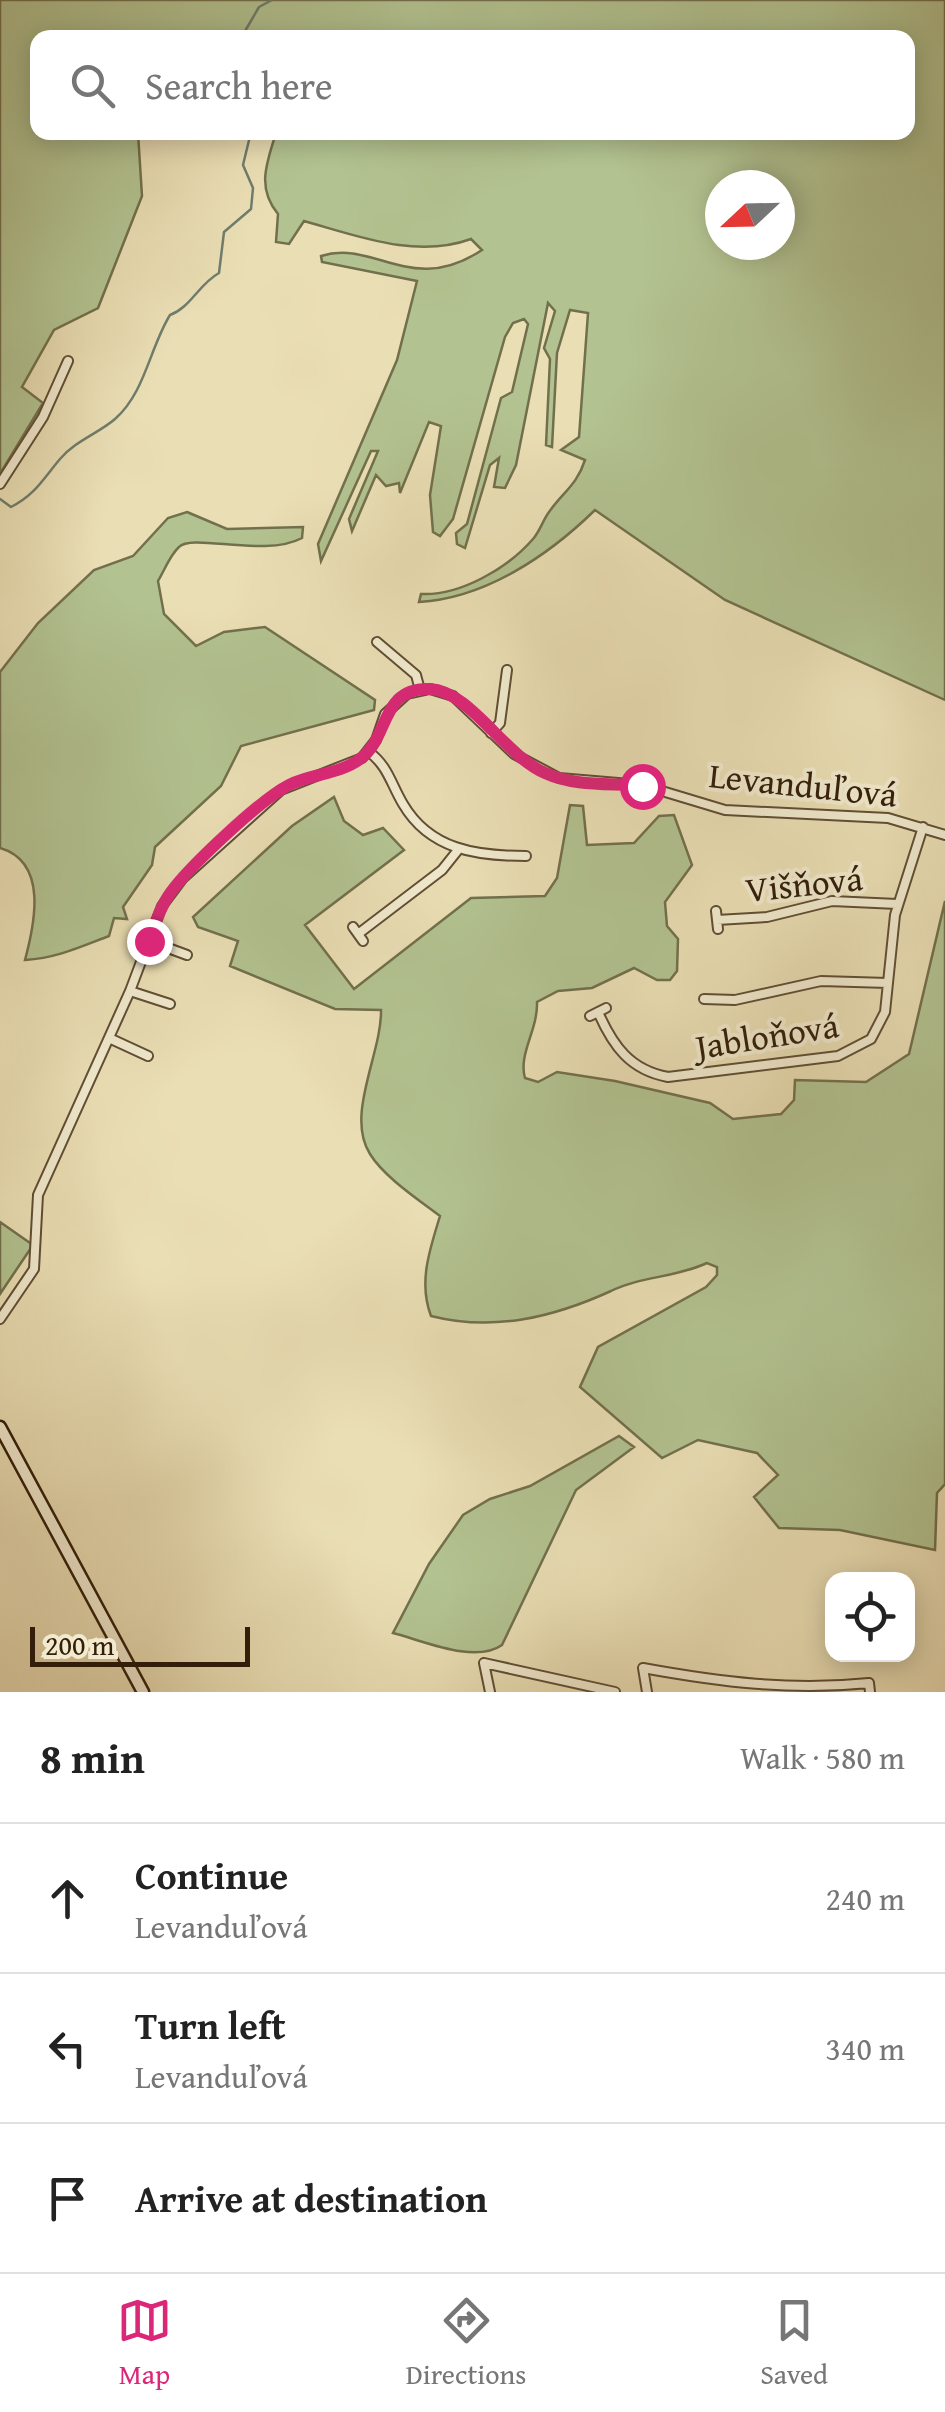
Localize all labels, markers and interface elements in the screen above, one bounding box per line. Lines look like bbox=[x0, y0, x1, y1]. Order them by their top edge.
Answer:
search box bbox=[30, 30, 915, 140]
text: Search here bbox=[145, 57, 333, 113]
icon: search bbox=[65, 58, 120, 113]
north arrow bbox=[705, 170, 795, 260]
street label: Levanduľová bbox=[707, 749, 900, 820]
route start bbox=[620, 764, 666, 810]
street label: Višňová bbox=[743, 852, 865, 915]
route end bbox=[127, 919, 173, 965]
street label: Jabloňová bbox=[688, 999, 843, 1073]
map controls bbox=[825, 1572, 915, 1662]
button: locate bbox=[825, 1572, 915, 1662]
scale bar bbox=[30, 1622, 250, 1666]
text: 200 m bbox=[45, 1624, 114, 1665]
text: 8 min bbox=[40, 1727, 145, 1788]
text: Walk · 580 m bbox=[740, 1734, 905, 1781]
text: Continue bbox=[135, 1847, 288, 1903]
icon: ahead bbox=[40, 1871, 95, 1926]
text: 240 m bbox=[826, 1875, 905, 1922]
text: Levanduľová bbox=[135, 1903, 308, 1950]
text: Turn left bbox=[135, 1997, 286, 2053]
icon: left bbox=[40, 2021, 95, 2076]
text: 340 m bbox=[826, 2025, 905, 2072]
text: Levanduľová bbox=[135, 2053, 308, 2100]
text: Arrive at destination bbox=[135, 2170, 488, 2226]
icon: arrive bbox=[40, 2171, 95, 2226]
tab: Map bbox=[117, 2293, 172, 2394]
tab: Directions bbox=[406, 2293, 526, 2394]
tab: Saved bbox=[760, 2293, 828, 2394]

